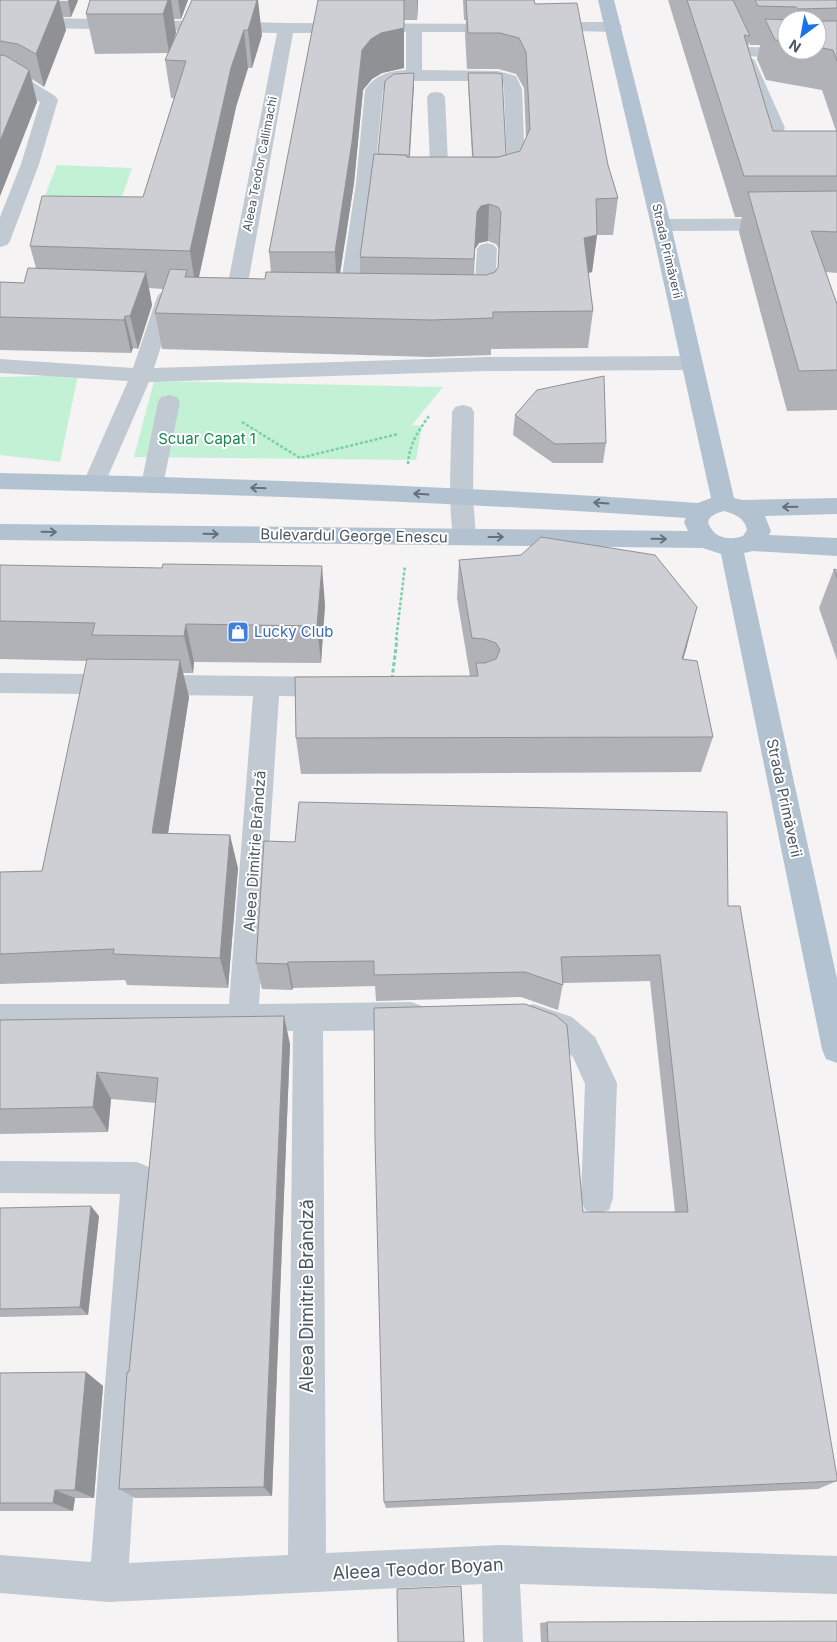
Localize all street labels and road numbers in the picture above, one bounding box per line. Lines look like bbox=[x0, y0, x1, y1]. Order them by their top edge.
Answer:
street label: Aleea Teodor Callimachi bbox=[239, 95, 280, 233]
street label: Strada Primăverii bbox=[649, 202, 686, 300]
street label: Bulevardul George Enescu bbox=[260, 524, 448, 547]
street label: Strada Primăverii bbox=[763, 737, 806, 859]
street label: Aleea Dimitrie Brândză bbox=[239, 770, 270, 932]
street label: Aleea Dimitrie Brândză bbox=[296, 1199, 317, 1393]
street label: Aleea Teodor Boyan bbox=[332, 1554, 504, 1583]

